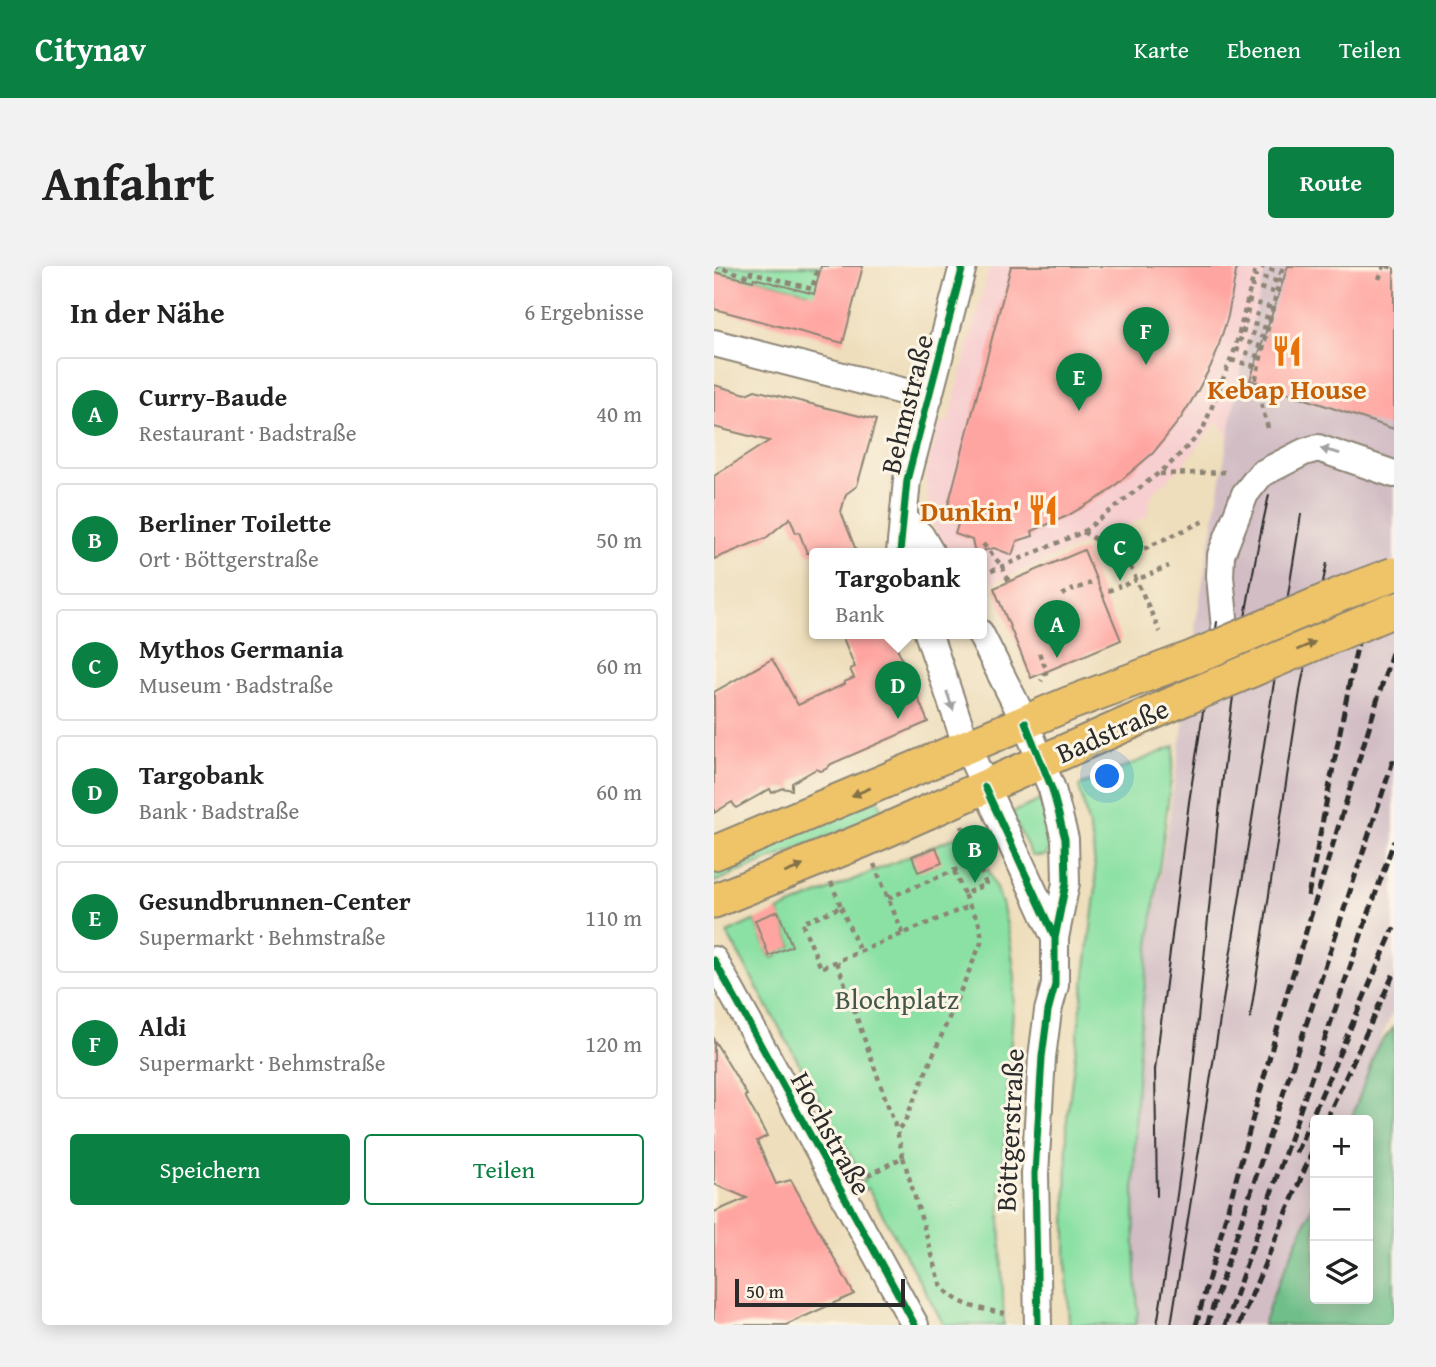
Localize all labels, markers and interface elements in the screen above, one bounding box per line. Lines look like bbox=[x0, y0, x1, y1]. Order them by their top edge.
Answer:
text: Citynav bbox=[35, 25, 146, 73]
text: Karte bbox=[1134, 32, 1189, 67]
text: Ebenen bbox=[1227, 32, 1301, 67]
text: Teilen bbox=[1339, 32, 1401, 67]
text: Anfahrt bbox=[42, 146, 215, 218]
button: Route bbox=[1268, 147, 1394, 218]
text: In der Nähe bbox=[70, 290, 225, 334]
text: 6 Ergebnisse bbox=[524, 295, 644, 328]
pin: F bbox=[1123, 307, 1169, 365]
street label: Behmstraße bbox=[869, 330, 943, 478]
restaurant icon: Kebap House bbox=[1270, 334, 1304, 368]
pin: E bbox=[1056, 353, 1102, 411]
place label: Kebap House bbox=[1207, 368, 1367, 409]
text: Curry-Baude bbox=[139, 377, 287, 416]
text: A bbox=[88, 397, 102, 430]
text: 40 m bbox=[596, 397, 642, 430]
text: Restaurant · Badstraße bbox=[139, 416, 357, 449]
one-way arrow bbox=[1319, 446, 1340, 456]
place label: Dunkin' bbox=[920, 490, 1020, 531]
restaurant icon: Dunkin' bbox=[1026, 493, 1060, 527]
text: Berliner Toilette bbox=[139, 503, 331, 542]
text: B bbox=[88, 523, 102, 556]
text: 50 m bbox=[596, 523, 642, 556]
pin: C bbox=[1097, 523, 1143, 581]
text: Ort · Böttgerstraße bbox=[139, 542, 319, 575]
popup bbox=[809, 548, 987, 639]
text: Targobank bbox=[836, 558, 960, 597]
text: Bank bbox=[836, 597, 884, 630]
pin: A bbox=[1034, 600, 1080, 658]
text: Mythos Germania bbox=[139, 629, 344, 668]
one-way arrow bbox=[1296, 640, 1317, 651]
text: C bbox=[88, 649, 102, 682]
text: 60 m bbox=[596, 649, 642, 682]
pin: D bbox=[875, 661, 921, 719]
text: Museum · Badstraße bbox=[139, 668, 333, 701]
street label: Badstraße bbox=[1049, 687, 1175, 773]
one-way arrow bbox=[945, 691, 956, 712]
text: Targobank bbox=[139, 755, 264, 794]
your location bbox=[1090, 759, 1124, 793]
text: D bbox=[88, 775, 102, 808]
text: 60 m bbox=[596, 775, 642, 808]
one-way arrow bbox=[850, 787, 871, 798]
text: Bank · Badstraße bbox=[139, 794, 299, 827]
pin: B bbox=[952, 825, 998, 883]
one-way arrow bbox=[784, 863, 805, 874]
text: Gesundbrunnen-Center bbox=[139, 881, 411, 920]
text: E bbox=[89, 901, 101, 934]
text: 110 m bbox=[585, 901, 642, 934]
text: Supermarkt · Behmstraße bbox=[139, 920, 385, 953]
park label: Blochplatz bbox=[835, 978, 959, 1019]
text: Aldi bbox=[139, 1007, 187, 1046]
text: F bbox=[89, 1027, 101, 1060]
text: 120 m bbox=[585, 1027, 642, 1060]
text: Supermarkt · Behmstraße bbox=[139, 1046, 385, 1079]
street label: Böttgerstraße bbox=[984, 1047, 1034, 1213]
street label: Hochstraße bbox=[781, 1064, 883, 1202]
map controls bbox=[1310, 1115, 1373, 1304]
button: + bbox=[1310, 1115, 1373, 1178]
button: Speichern bbox=[70, 1134, 350, 1205]
button: Teilen bbox=[364, 1134, 644, 1205]
button: − bbox=[1310, 1178, 1373, 1241]
button: layers bbox=[1310, 1241, 1373, 1304]
scale bar bbox=[735, 1276, 905, 1308]
text: 50 m bbox=[746, 1277, 784, 1305]

